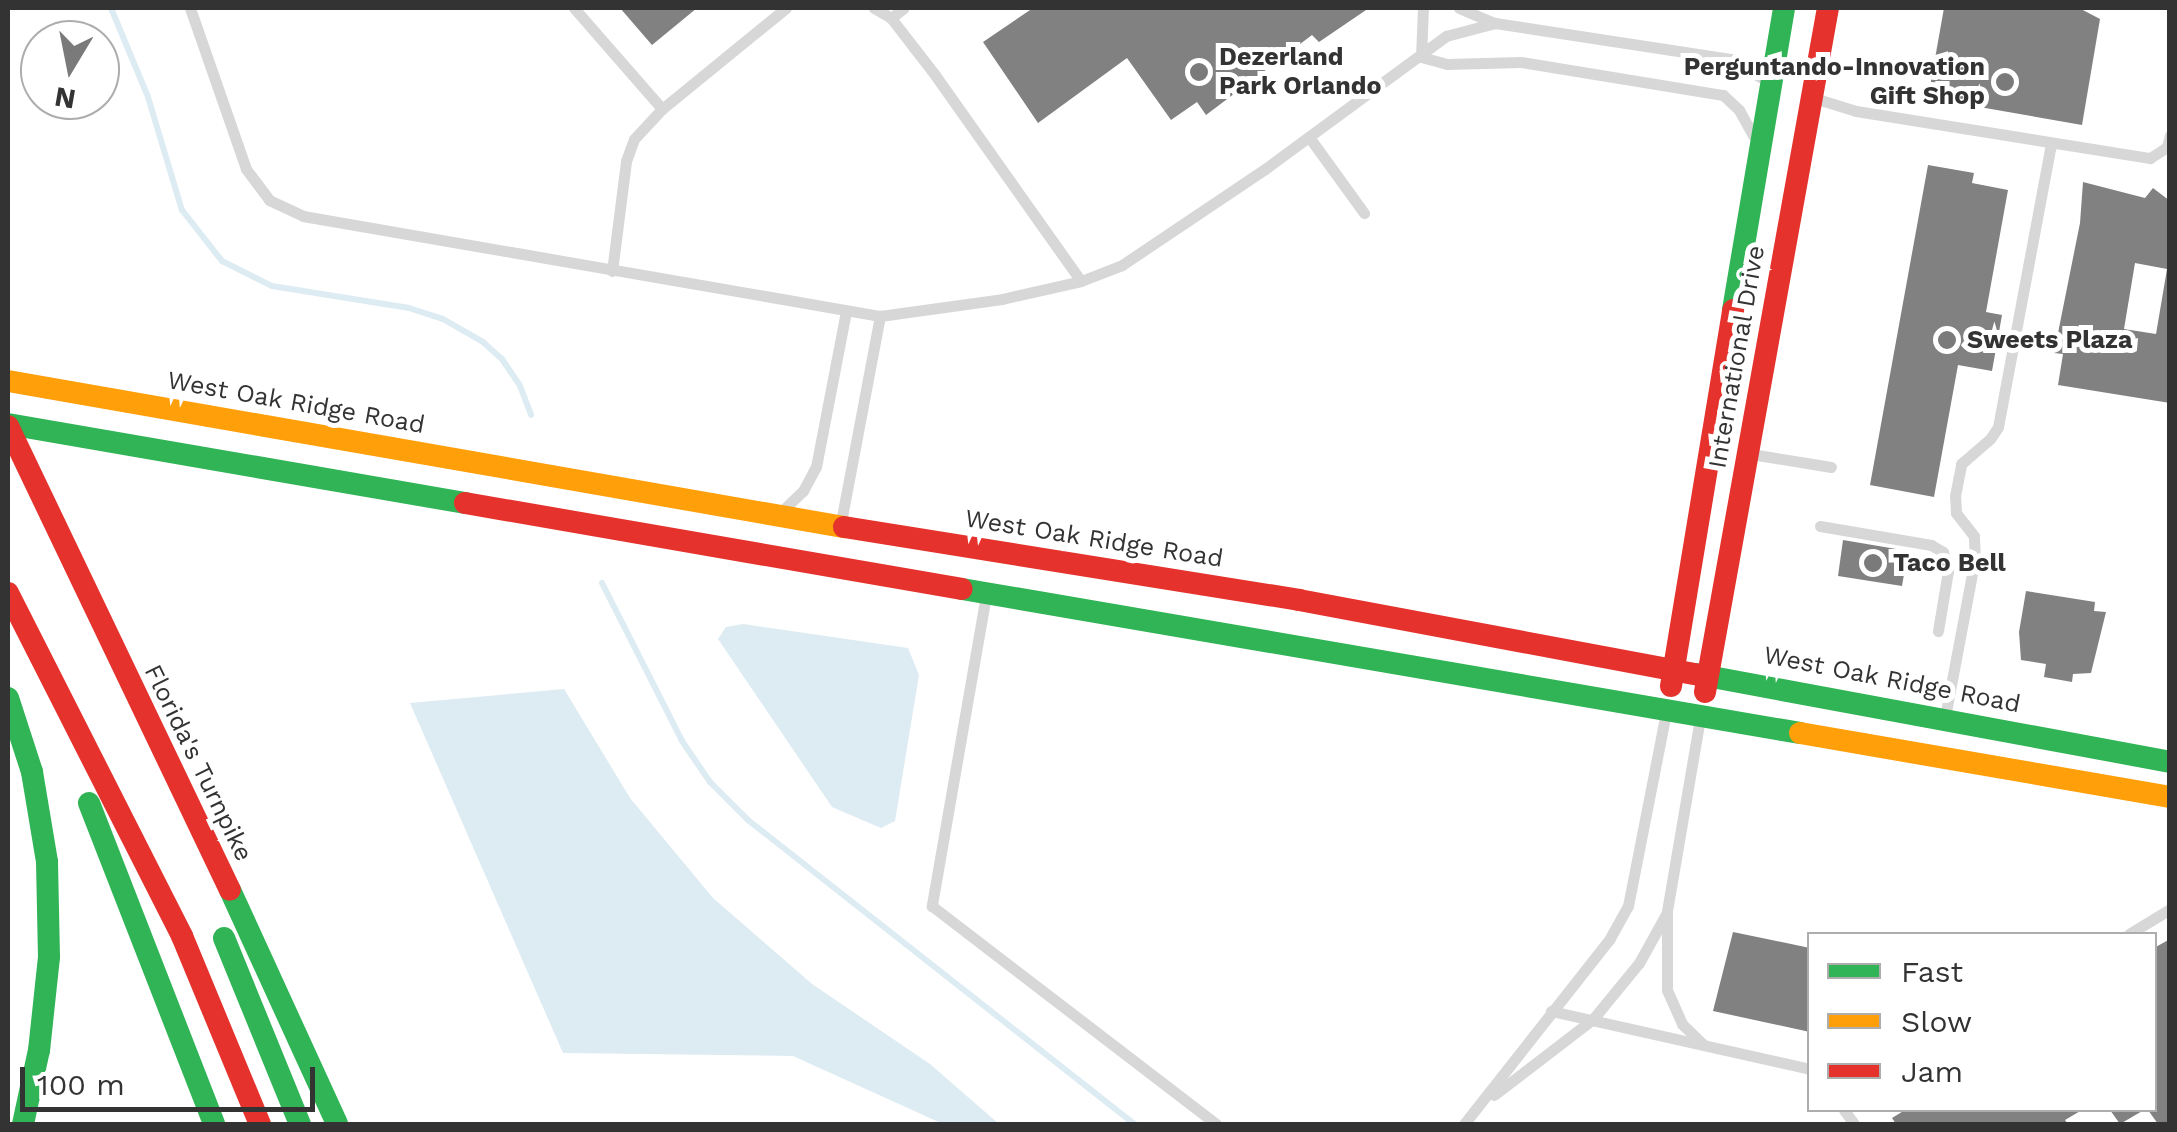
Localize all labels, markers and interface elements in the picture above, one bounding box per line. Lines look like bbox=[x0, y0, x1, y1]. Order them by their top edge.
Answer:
north arrow bbox=[20, 20, 120, 120]
place label: Dezerland Park Orlando bbox=[1219, 43, 1382, 102]
place label: Perguntando-Innovation Gift Shop bbox=[1684, 53, 1985, 112]
marker: Dezerland Park Orlando bbox=[1188, 61, 1210, 83]
marker: Perguntando-Innovation Gift Shop bbox=[1994, 71, 2016, 93]
text: N bbox=[52, 80, 78, 116]
street label: International Drive bbox=[1703, 243, 1771, 471]
place label: Sweets Plaza bbox=[1967, 325, 2132, 355]
marker: Sweets Plaza bbox=[1936, 329, 1958, 351]
street label: West Oak Ridge Road bbox=[165, 366, 427, 440]
street label: West Oak Ridge Road bbox=[963, 504, 1225, 574]
place label: Taco Bell bbox=[1893, 548, 2006, 578]
marker: Taco Bell bbox=[1862, 552, 1884, 574]
street label: West Oak Ridge Road bbox=[1761, 640, 2023, 720]
street label: Florida's Turnpike bbox=[137, 659, 259, 867]
legend bbox=[1807, 932, 2157, 1112]
text: Fast bbox=[1901, 954, 1963, 989]
text: Slow bbox=[1901, 1004, 1972, 1039]
scale bar bbox=[25, 1047, 320, 1109]
text: Jam bbox=[1901, 1054, 1963, 1089]
text: 100 m bbox=[37, 1067, 125, 1102]

